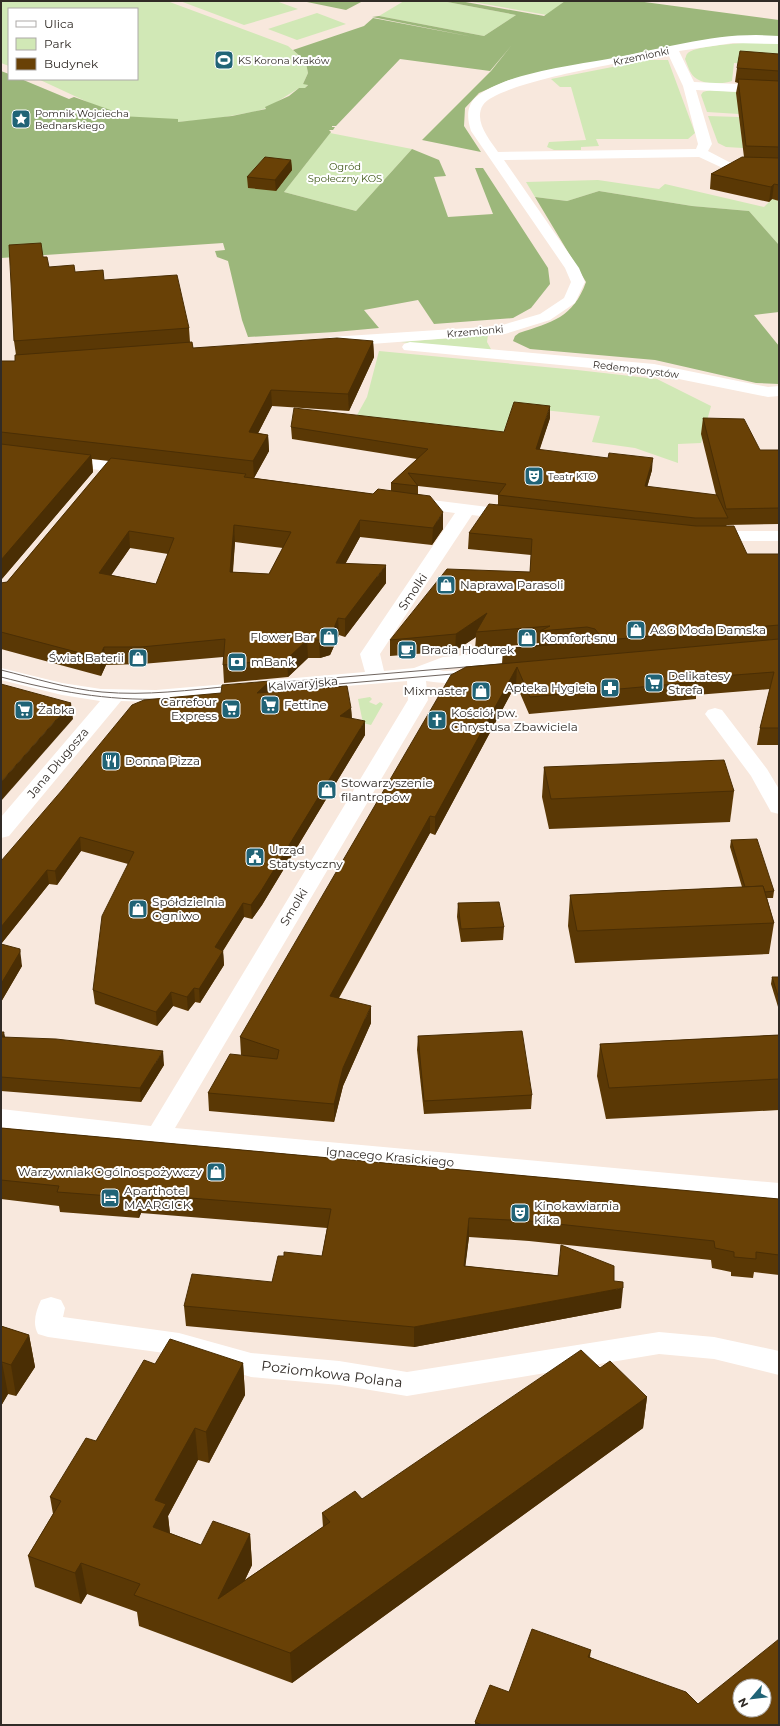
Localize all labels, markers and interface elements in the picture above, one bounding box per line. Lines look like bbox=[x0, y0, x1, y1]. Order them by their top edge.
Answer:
legend bbox=[8, 8, 138, 80]
text: Ulica bbox=[44, 16, 74, 31]
text: Park bbox=[44, 36, 72, 51]
street label: Krzemionki bbox=[612, 44, 670, 69]
sports icon: KS Korona Kraków bbox=[213, 49, 235, 71]
place label: KS Korona Kraków bbox=[238, 54, 330, 67]
text: Budynek bbox=[44, 56, 99, 71]
place label: Pomnik Wojciecha Bednarskiego bbox=[35, 107, 129, 132]
place icon: Pomnik Wojciecha Bednarskiego bbox=[10, 108, 32, 130]
park label: Ogród Społeczny KOS bbox=[308, 160, 382, 185]
street label: Krzemionki bbox=[446, 323, 504, 340]
street label: Redemptorystów bbox=[592, 358, 680, 381]
theatre icon: Teatr KTO bbox=[523, 465, 545, 487]
place label: Teatr KTO bbox=[548, 470, 597, 483]
street label: Smolki bbox=[395, 570, 430, 613]
shop icon: Naprawa Parasoli bbox=[435, 574, 457, 596]
place label: Naprawa Parasoli bbox=[460, 577, 564, 592]
shop icon: A&G Moda Damska bbox=[625, 619, 647, 641]
place label: A&G Moda Damska bbox=[650, 622, 766, 637]
shop icon: Flower Bar bbox=[318, 626, 340, 648]
shop icon: Komfort snu bbox=[516, 627, 538, 649]
place label: Flower Bar bbox=[250, 629, 315, 644]
place label: Komfort snu bbox=[541, 630, 616, 645]
cafe icon: Bracia Hodurek bbox=[396, 639, 418, 661]
place label: Bracia Hodurek bbox=[421, 642, 515, 657]
shop icon: Świat Baterii bbox=[127, 647, 149, 669]
place label: Świat Baterii bbox=[49, 650, 124, 665]
bank icon: mBank bbox=[226, 651, 248, 673]
place label: mBank bbox=[251, 654, 296, 669]
place label: Delikatesy Strefa bbox=[668, 668, 731, 697]
supermarket icon: Delikatesy Strefa bbox=[643, 672, 665, 694]
street label: Kalwaryjska bbox=[267, 673, 339, 694]
pharmacy icon: Apteka Hygieia bbox=[599, 677, 621, 699]
shop icon: Mixmaster bbox=[470, 680, 492, 702]
place label: Apteka Hygieia bbox=[505, 680, 596, 695]
place label: Mixmaster bbox=[404, 683, 467, 698]
place label: Carrefour Express bbox=[161, 694, 217, 723]
supermarket icon: Fettine bbox=[259, 694, 281, 716]
place label: Fettine bbox=[284, 697, 327, 712]
supermarket icon: Carrefour Express bbox=[220, 698, 242, 720]
supermarket icon: Żabka bbox=[13, 699, 35, 721]
place label: Żabka bbox=[38, 702, 75, 717]
place label: Kościół pw. Chrystusa Zbawiciela bbox=[451, 705, 578, 734]
church icon: Kościół pw. Chrystusa Zbawiciela bbox=[426, 709, 448, 731]
street label: Jana Długosza bbox=[23, 724, 92, 802]
restaurant icon: Donna Pizza bbox=[100, 750, 122, 772]
place label: Donna Pizza bbox=[125, 753, 200, 768]
place label: Stowarzyszenie filantropów bbox=[341, 775, 433, 804]
shop icon: Stowarzyszenie filantropów bbox=[316, 779, 338, 801]
place label: Urząd Statystyczny bbox=[269, 842, 343, 871]
public building icon: Urząd Statystyczny bbox=[244, 846, 266, 868]
street label: Smolki bbox=[277, 885, 311, 928]
place label: Spółdzielnia Ogniwo bbox=[152, 894, 225, 923]
shop icon: Spółdzielnia Ogniwo bbox=[127, 898, 149, 920]
street label: Ignacego Krasickiego bbox=[325, 1143, 455, 1170]
shop icon: Warzywniak Ogólnospożywczy bbox=[205, 1161, 227, 1183]
place label: Warzywniak Ogólnospożywczy bbox=[18, 1164, 202, 1179]
place label: Aparthotel MAARGICK bbox=[124, 1183, 192, 1212]
hotel icon: Aparthotel MAARGICK bbox=[99, 1187, 121, 1209]
place label: Kinokawiarnia Kika bbox=[534, 1198, 619, 1227]
theatre icon: Kinokawiarnia Kika bbox=[509, 1202, 531, 1224]
street label: Poziomkowa Polana bbox=[260, 1356, 404, 1392]
north arrow bbox=[732, 1678, 772, 1718]
text: N bbox=[735, 1695, 751, 1710]

